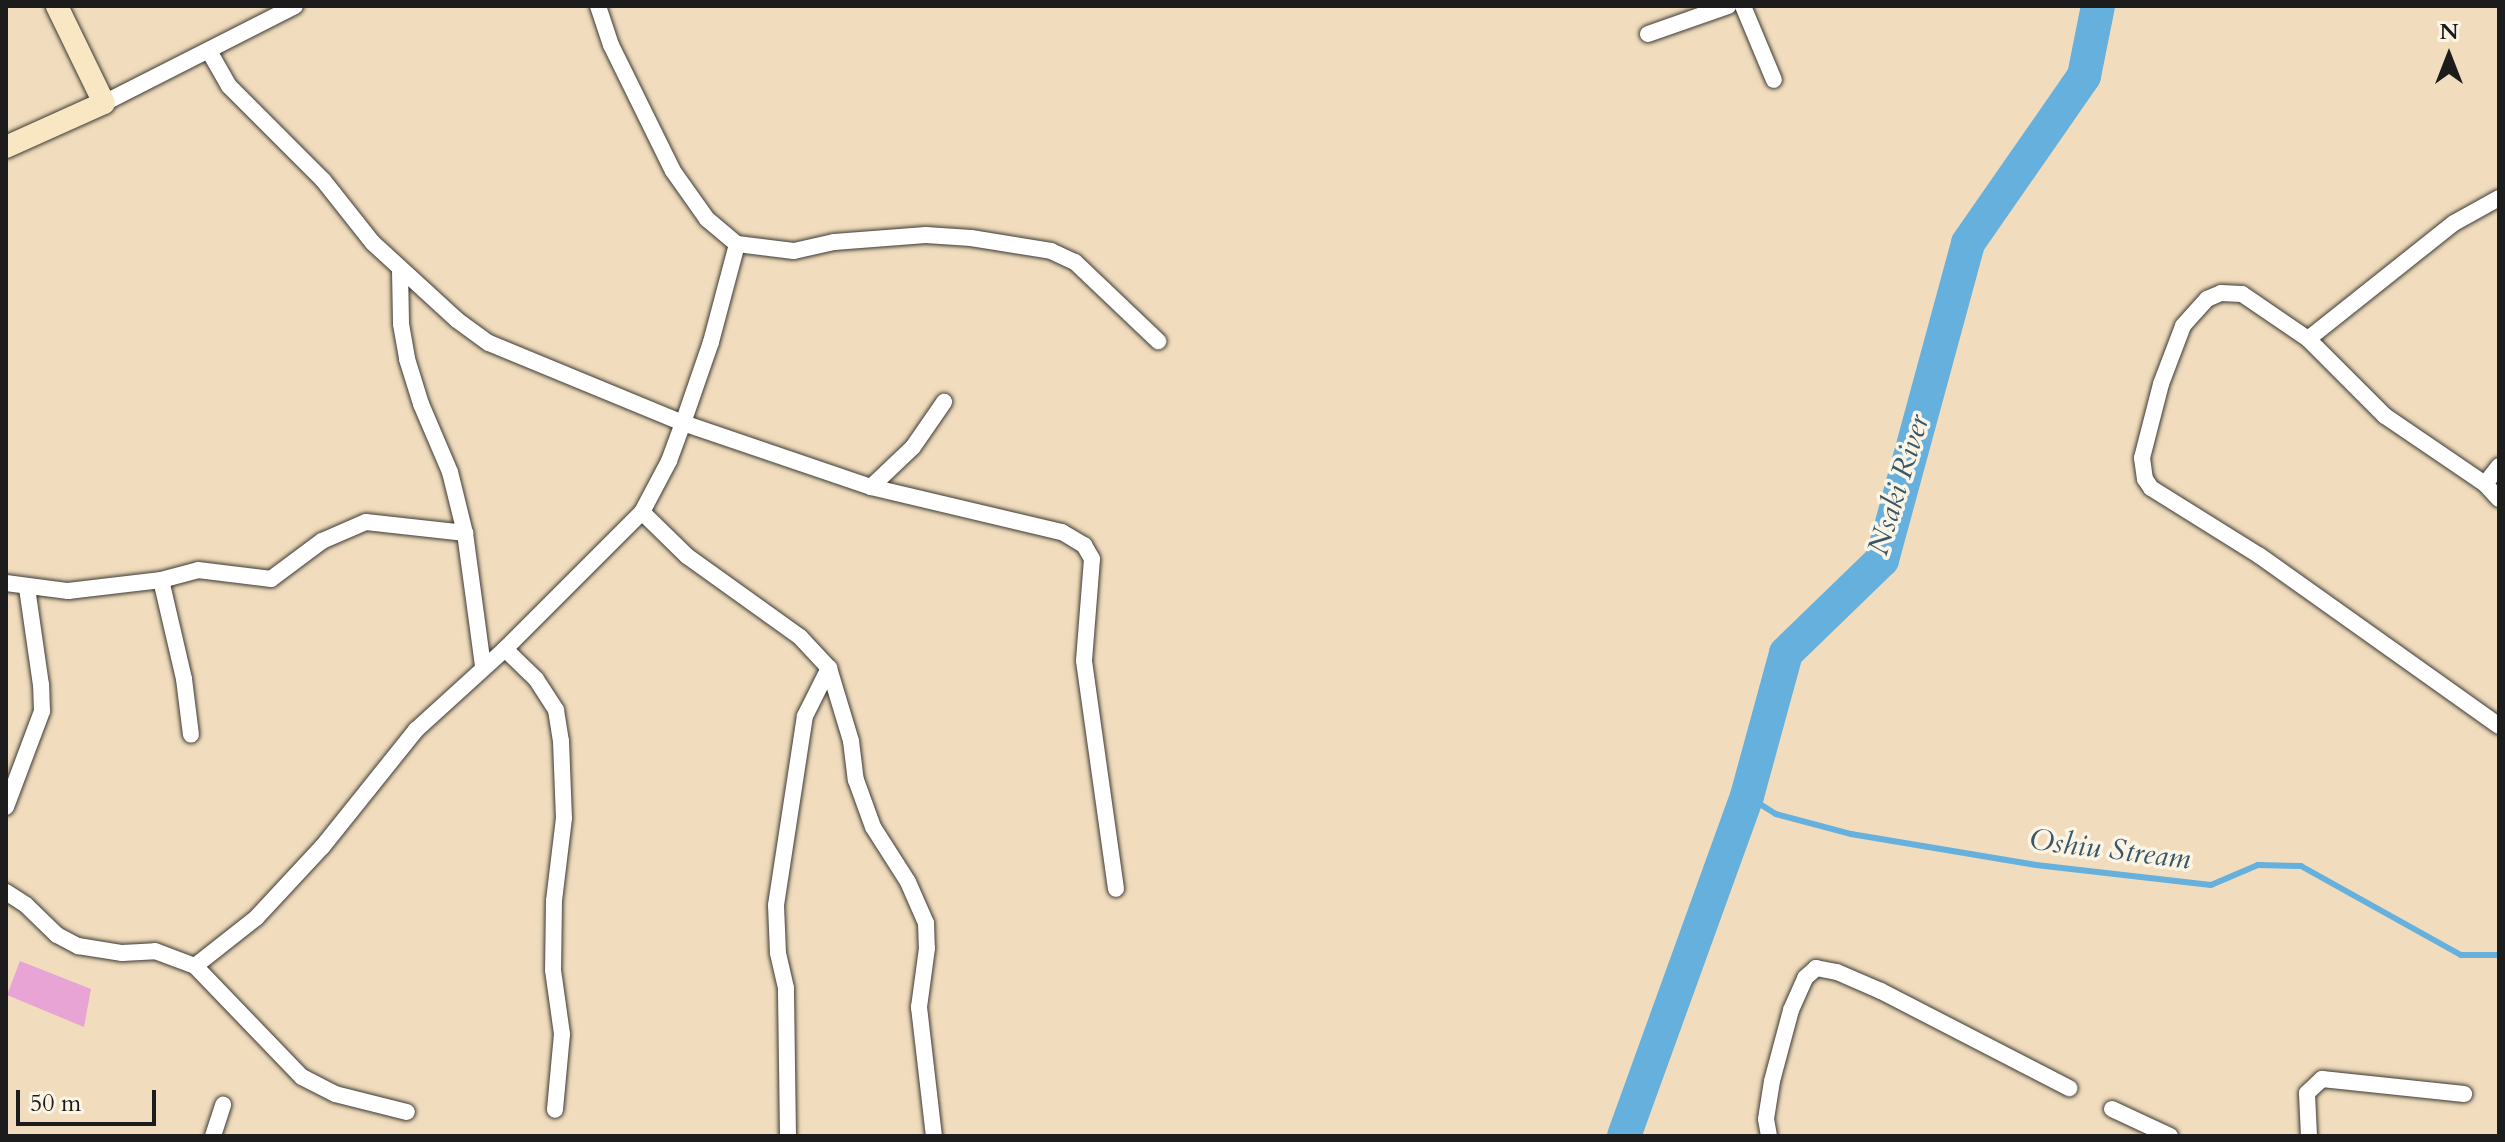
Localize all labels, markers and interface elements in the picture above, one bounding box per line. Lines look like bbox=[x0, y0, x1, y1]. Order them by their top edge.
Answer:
north arrow bbox=[2409, 16, 2489, 96]
text: N bbox=[2439, 17, 2459, 47]
water label: Nsaki River bbox=[1861, 410, 1937, 560]
water label: Oshiu Stream bbox=[2027, 822, 2193, 878]
scale bar bbox=[20, 1074, 160, 1124]
text: 50 m bbox=[30, 1087, 81, 1120]

